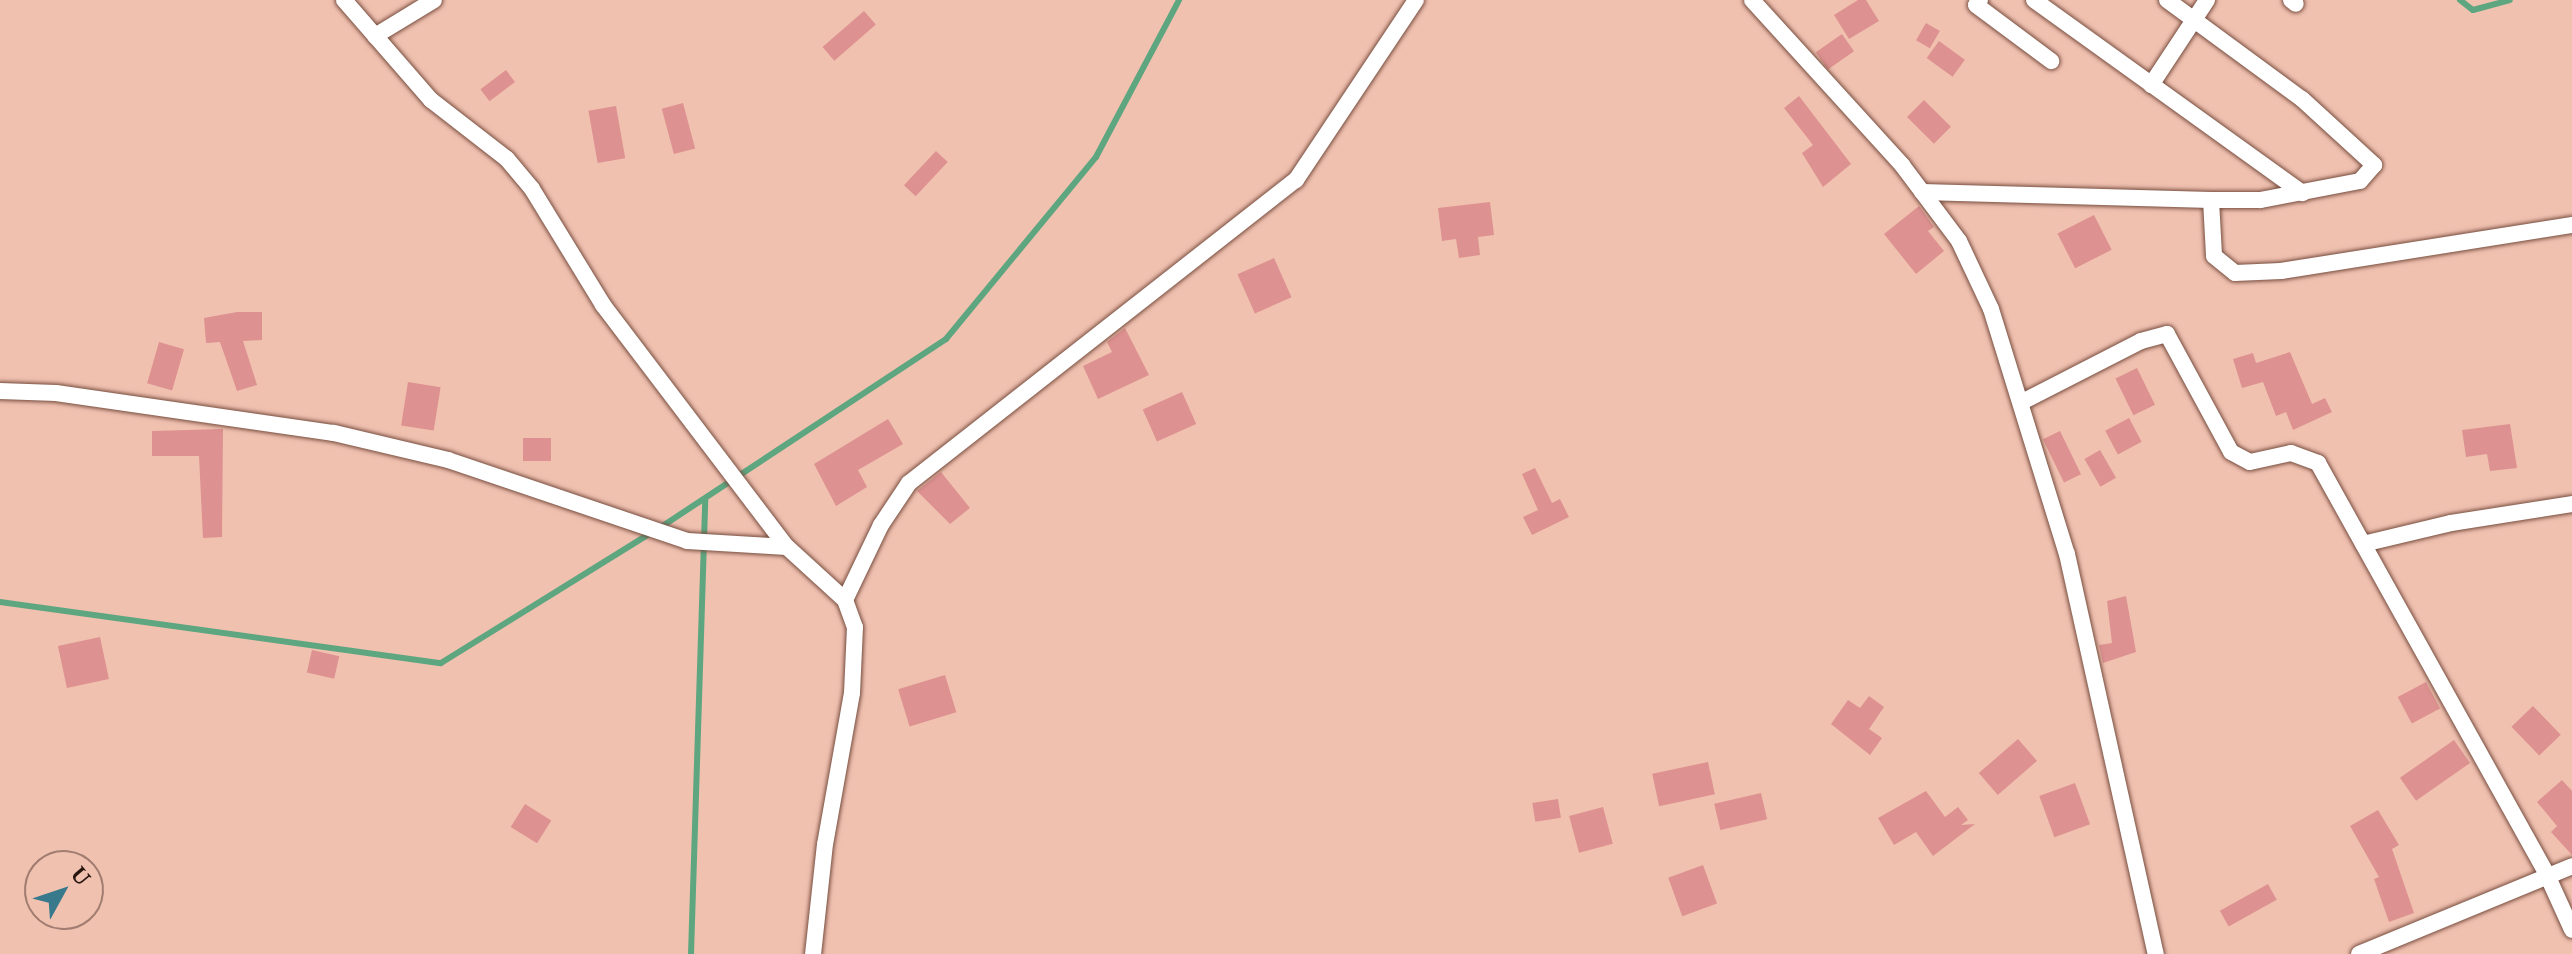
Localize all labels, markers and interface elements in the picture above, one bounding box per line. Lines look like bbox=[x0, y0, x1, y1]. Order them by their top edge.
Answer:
north arrow bbox=[24, 850, 104, 930]
text: U bbox=[65, 860, 97, 891]

